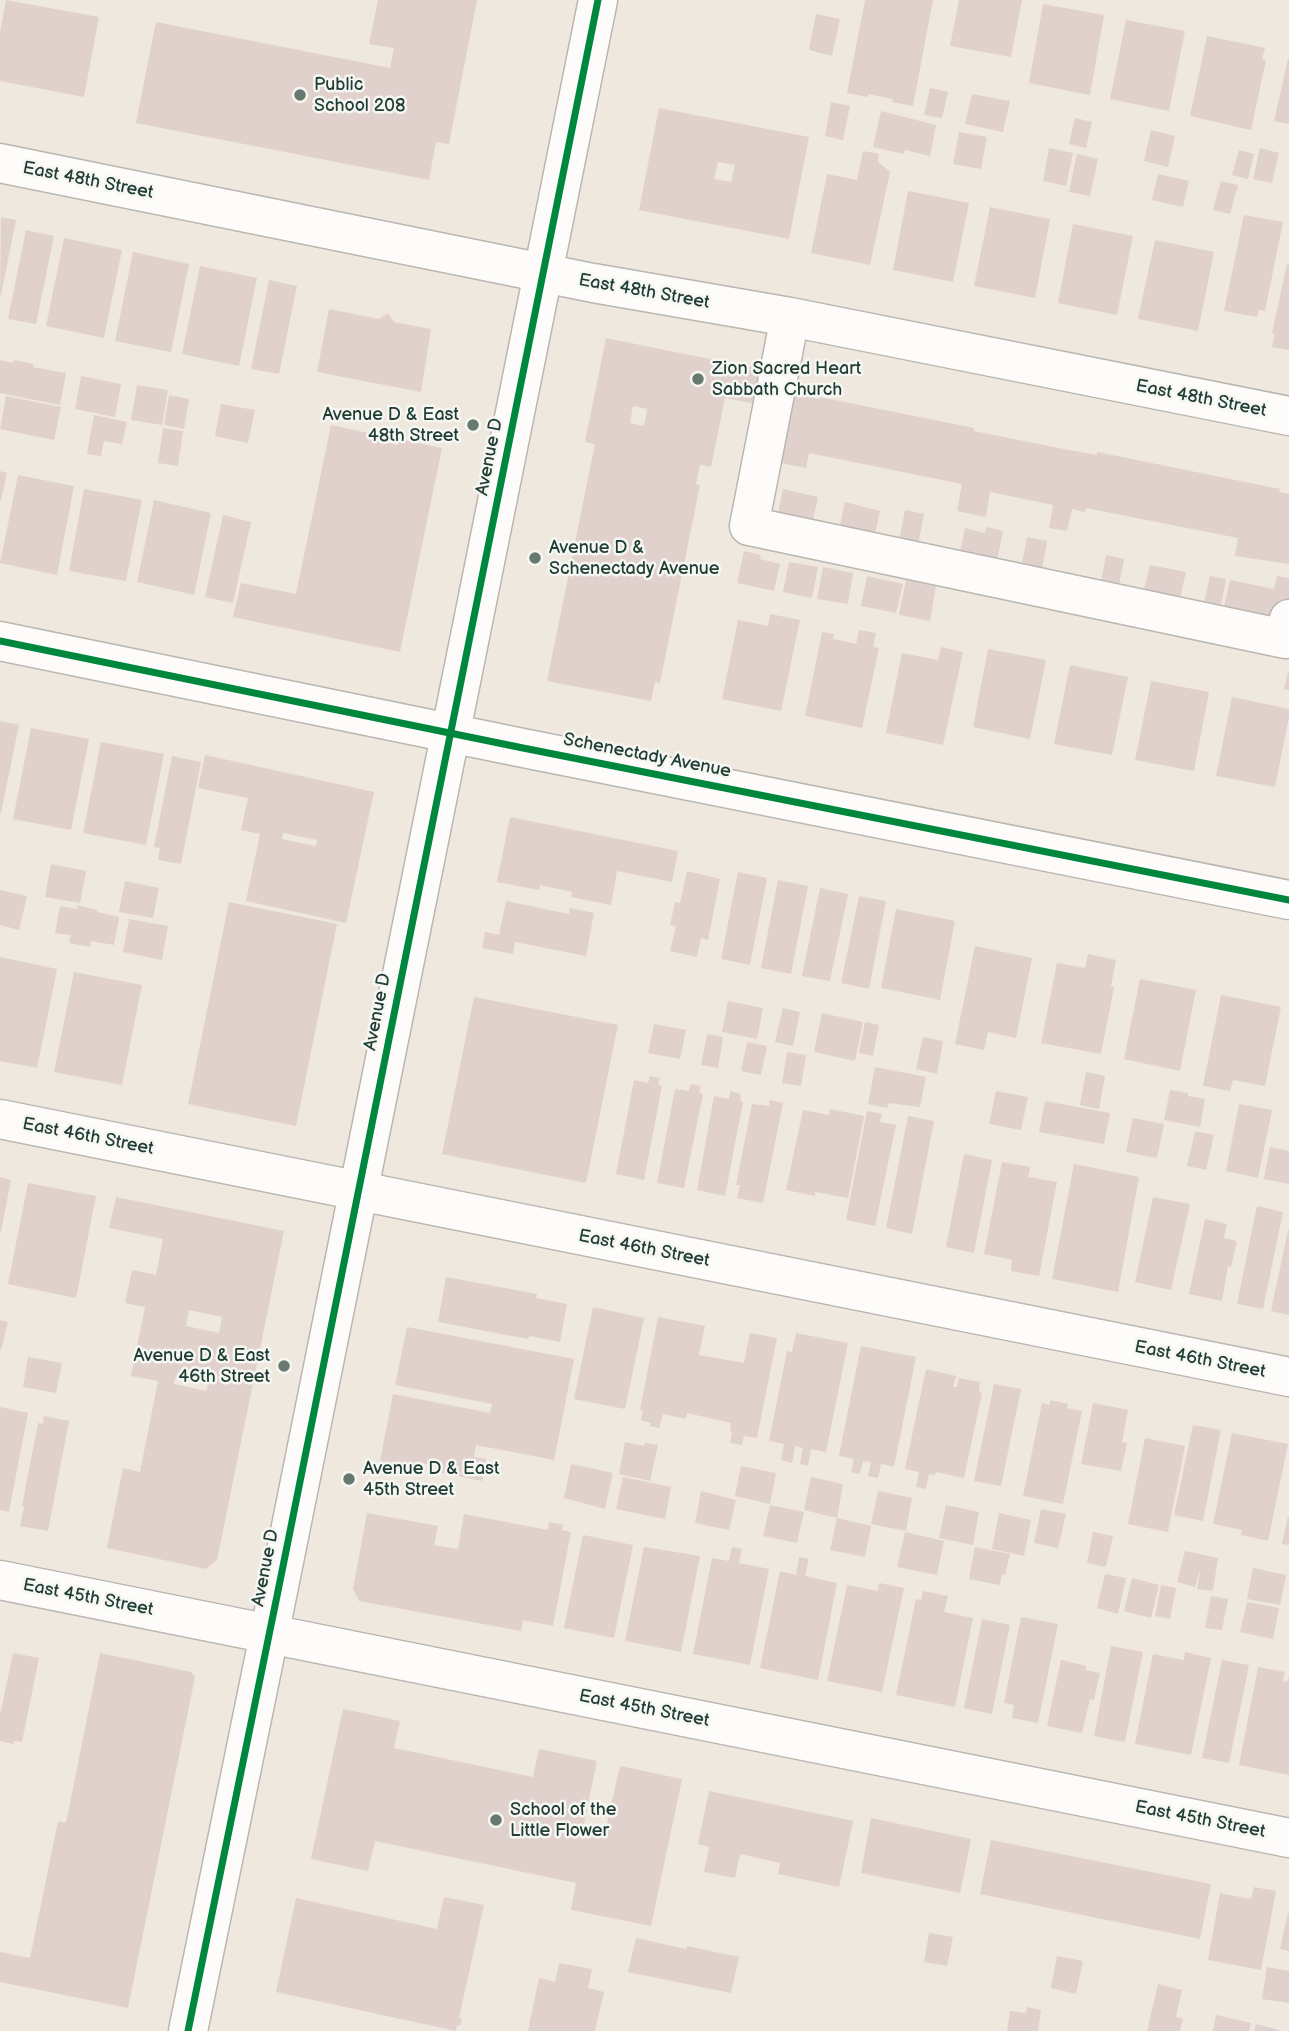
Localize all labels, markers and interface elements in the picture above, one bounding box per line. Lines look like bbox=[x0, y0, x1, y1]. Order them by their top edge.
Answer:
place label: Public School 208 bbox=[314, 74, 405, 116]
marker: Public School 208 bbox=[292, 87, 308, 103]
street label: East 48th Street bbox=[21, 158, 155, 204]
street label: East 48th Street bbox=[577, 270, 711, 314]
place label: Zion Sacred Heart Sabbath Church bbox=[712, 358, 861, 400]
marker: Zion Sacred Heart Sabbath Church bbox=[690, 371, 706, 387]
street label: East 48th Street bbox=[1134, 376, 1268, 422]
place label: Avenue D & East 48th Street bbox=[322, 404, 459, 446]
street label: Avenue D bbox=[472, 416, 508, 498]
marker: Avenue D & East 48th Street bbox=[465, 417, 481, 433]
place label: Avenue D & Schenectady Avenue bbox=[549, 537, 719, 580]
marker: Avenue D & Schenectady Avenue bbox=[527, 550, 543, 566]
street label: Schenectady Avenue bbox=[561, 729, 733, 783]
street label: Avenue D bbox=[360, 971, 396, 1053]
street label: East 46th Street bbox=[21, 1114, 155, 1160]
street label: East 46th Street bbox=[577, 1226, 711, 1272]
street label: East 46th Street bbox=[1133, 1337, 1267, 1383]
place label: Avenue D & East 46th Street bbox=[133, 1345, 270, 1388]
marker: Avenue D & East 46th Street bbox=[276, 1358, 292, 1374]
place label: Avenue D & East 45th Street bbox=[363, 1458, 500, 1500]
marker: Avenue D & East 45th Street bbox=[341, 1471, 357, 1487]
street label: Avenue D bbox=[248, 1527, 284, 1609]
street label: East 45th Street bbox=[21, 1575, 155, 1621]
street label: East 45th Street bbox=[577, 1686, 711, 1732]
street label: East 45th Street bbox=[1133, 1797, 1267, 1843]
place label: School of the Little Flower bbox=[510, 1799, 616, 1842]
marker: School of the Little Flower bbox=[488, 1812, 504, 1828]

